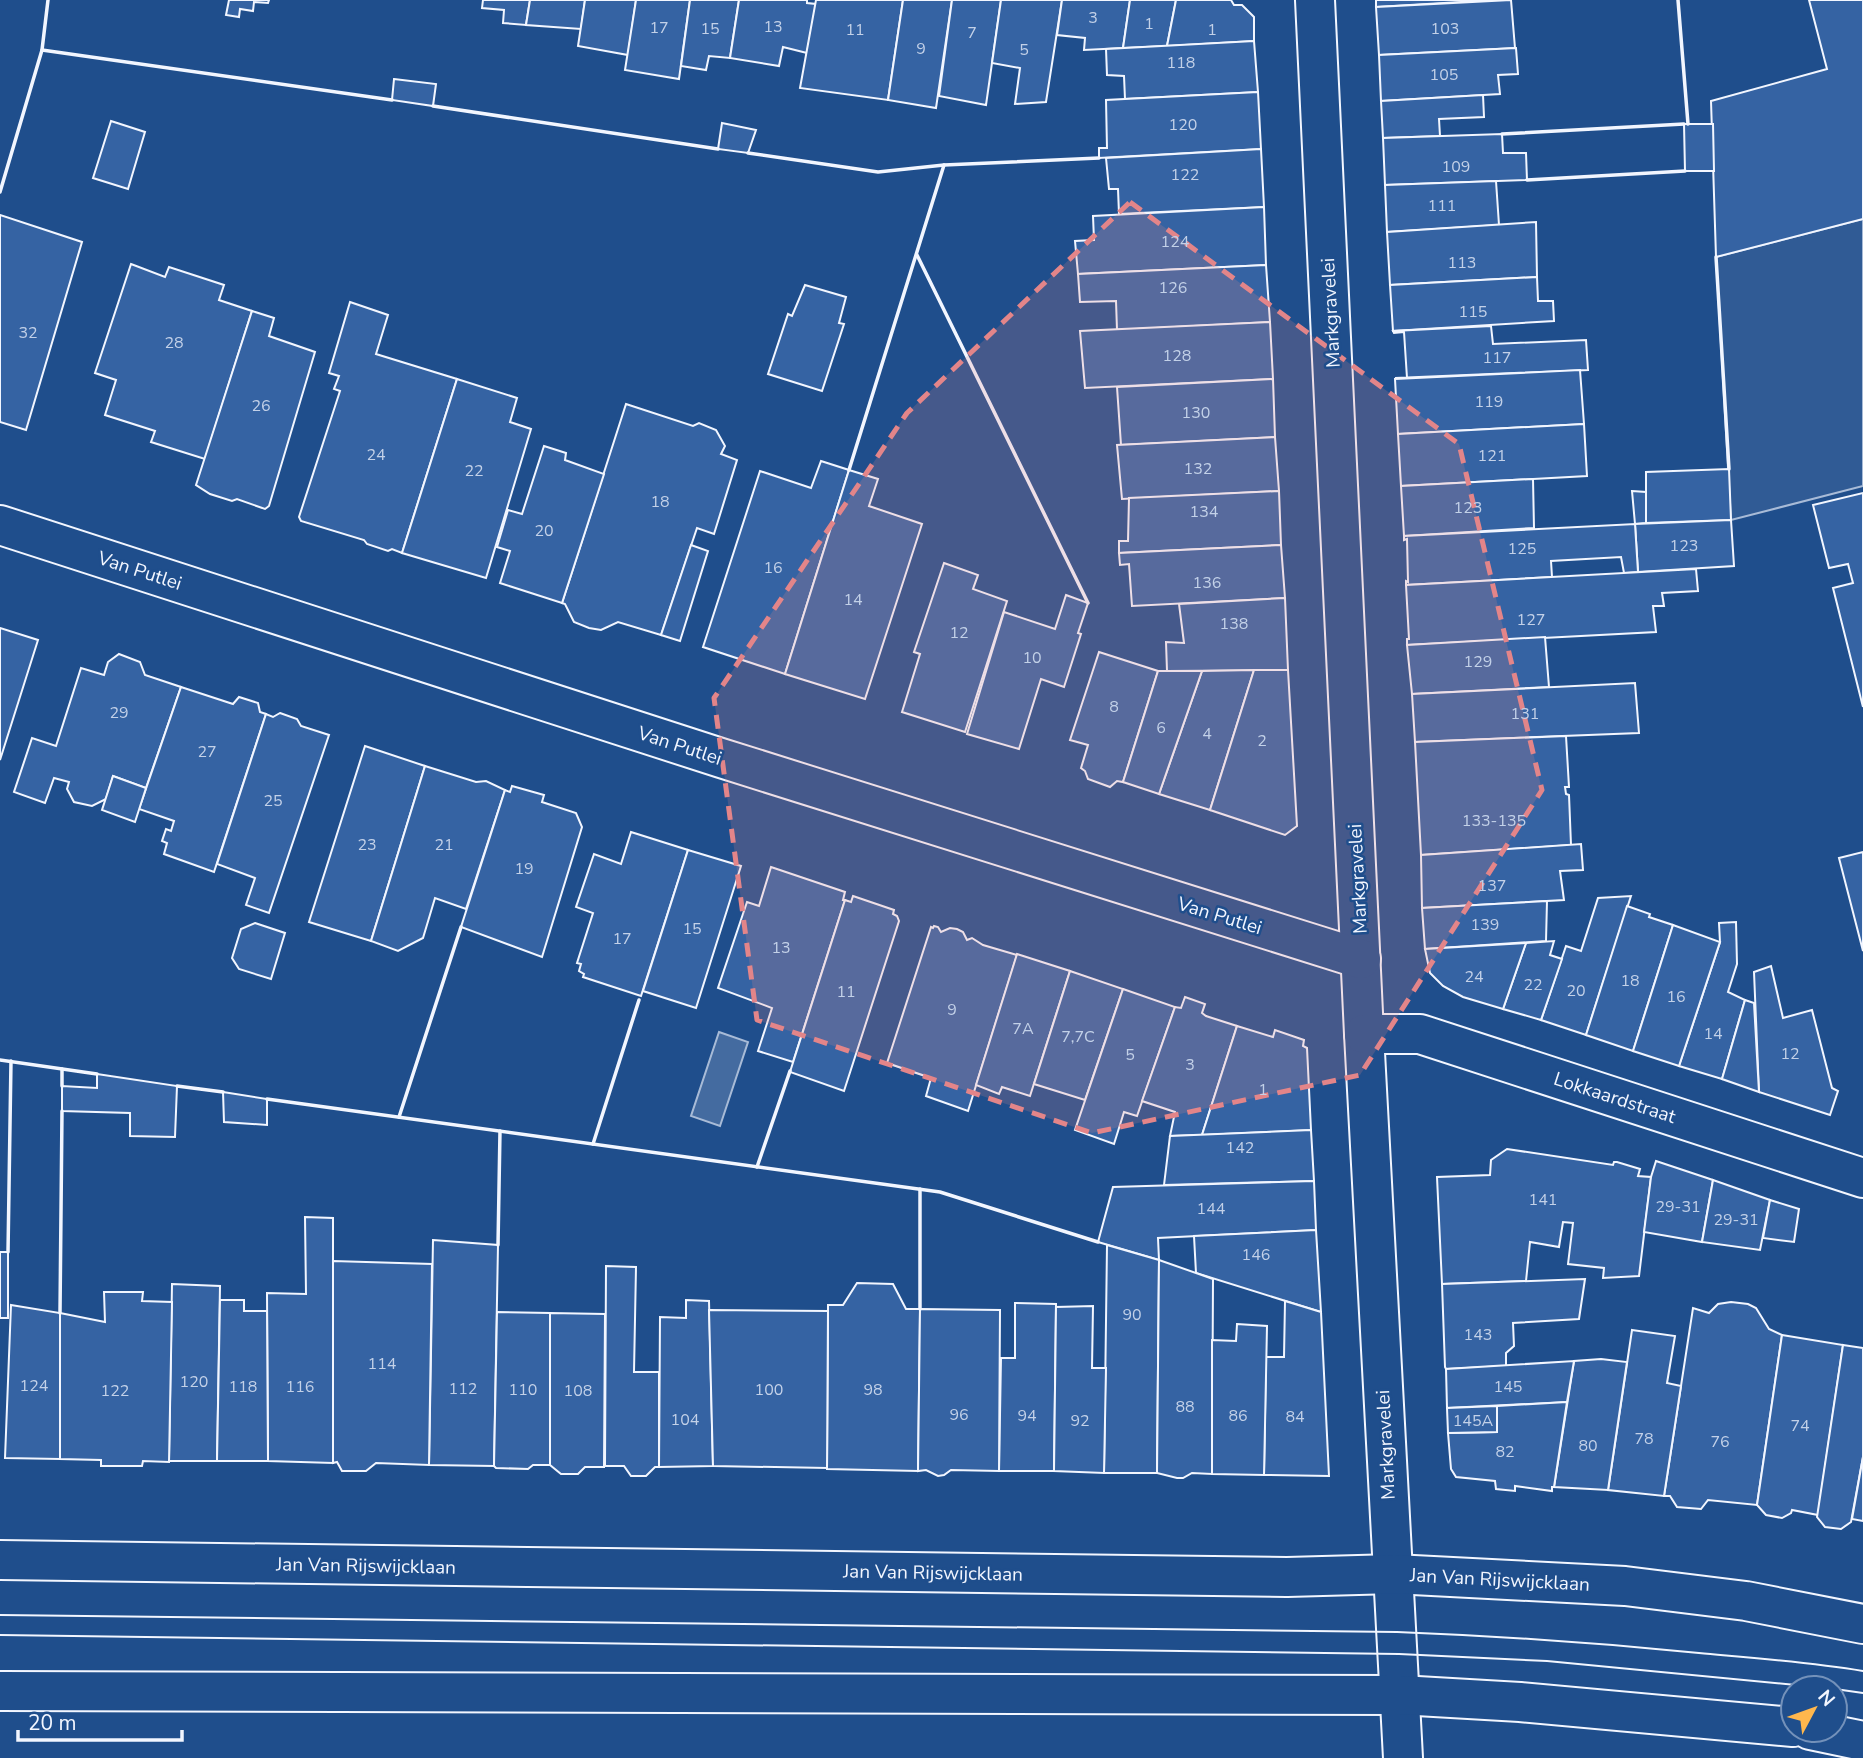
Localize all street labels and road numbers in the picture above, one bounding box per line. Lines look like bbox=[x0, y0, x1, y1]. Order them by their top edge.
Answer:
street label: Markgravelei bbox=[1315, 257, 1347, 369]
street label: Van Putlei bbox=[93, 545, 185, 597]
street label: Van Putlei bbox=[633, 720, 725, 772]
street label: Markgravelei bbox=[1342, 823, 1374, 935]
street label: Van Putlei bbox=[1173, 891, 1265, 941]
street label: Lokkaardstraat bbox=[1550, 1066, 1679, 1130]
street label: Markgravelei bbox=[1370, 1389, 1402, 1501]
street label: Jan Van Rijswijcklaan bbox=[275, 1551, 456, 1581]
street label: Jan Van Rijswijcklaan bbox=[842, 1558, 1023, 1588]
street label: Jan Van Rijswijcklaan bbox=[1408, 1562, 1590, 1598]

